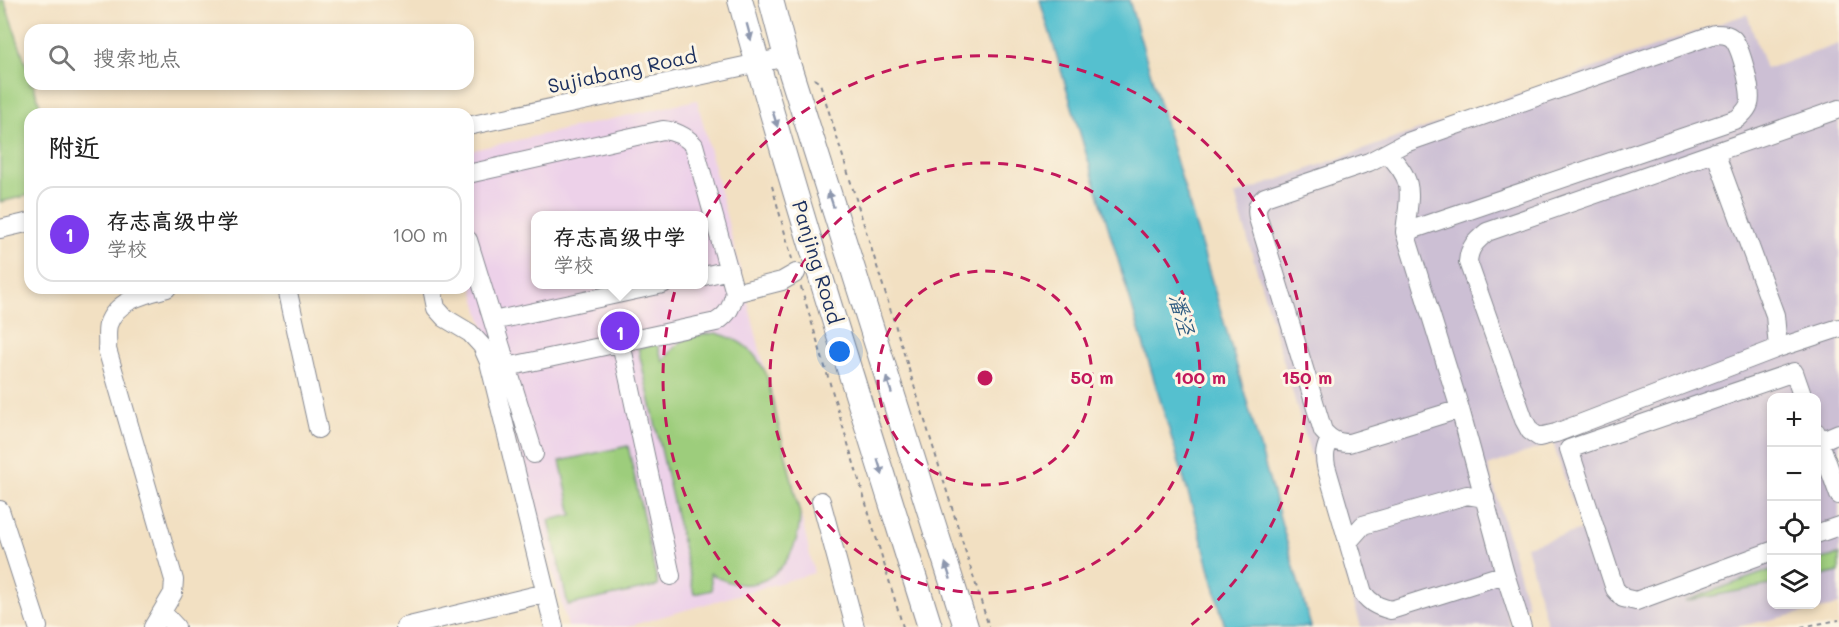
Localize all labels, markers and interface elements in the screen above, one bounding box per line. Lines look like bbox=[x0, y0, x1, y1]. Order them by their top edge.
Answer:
one-way arrow bbox=[745, 23, 754, 41]
search box bbox=[24, 24, 474, 90]
icon: search bbox=[45, 41, 78, 74]
street label: Sujiabang Road bbox=[545, 42, 699, 98]
text: 搜索地点 bbox=[93, 43, 181, 72]
one-way arrow bbox=[771, 111, 780, 129]
text: 附近 bbox=[48, 130, 100, 164]
one-way arrow bbox=[825, 190, 835, 208]
street label: Panjing Road bbox=[787, 197, 849, 327]
text: 存志高级中学 bbox=[107, 206, 239, 235]
popup bbox=[531, 211, 708, 289]
text: 1 bbox=[65, 221, 74, 247]
text: 100 m bbox=[392, 221, 448, 247]
text: 存志高级中学 bbox=[553, 222, 686, 251]
text: 学校 bbox=[107, 235, 147, 261]
text: 学校 bbox=[553, 251, 593, 277]
water label: 潘泾 bbox=[1164, 290, 1202, 339]
pin: 1 bbox=[600, 308, 640, 354]
your location bbox=[825, 337, 854, 366]
text: 50 m bbox=[1071, 365, 1113, 389]
text: 100 m bbox=[1174, 365, 1226, 389]
text: 150 m bbox=[1282, 365, 1332, 389]
centre of rings bbox=[975, 368, 995, 388]
one-way arrow bbox=[884, 376, 894, 394]
map controls bbox=[1767, 393, 1821, 609]
button: + bbox=[1767, 393, 1821, 447]
button: − bbox=[1767, 447, 1821, 501]
one-way arrow bbox=[876, 458, 885, 476]
button: locate bbox=[1767, 501, 1821, 555]
button: layers bbox=[1767, 555, 1821, 609]
one-way arrow bbox=[943, 562, 952, 580]

